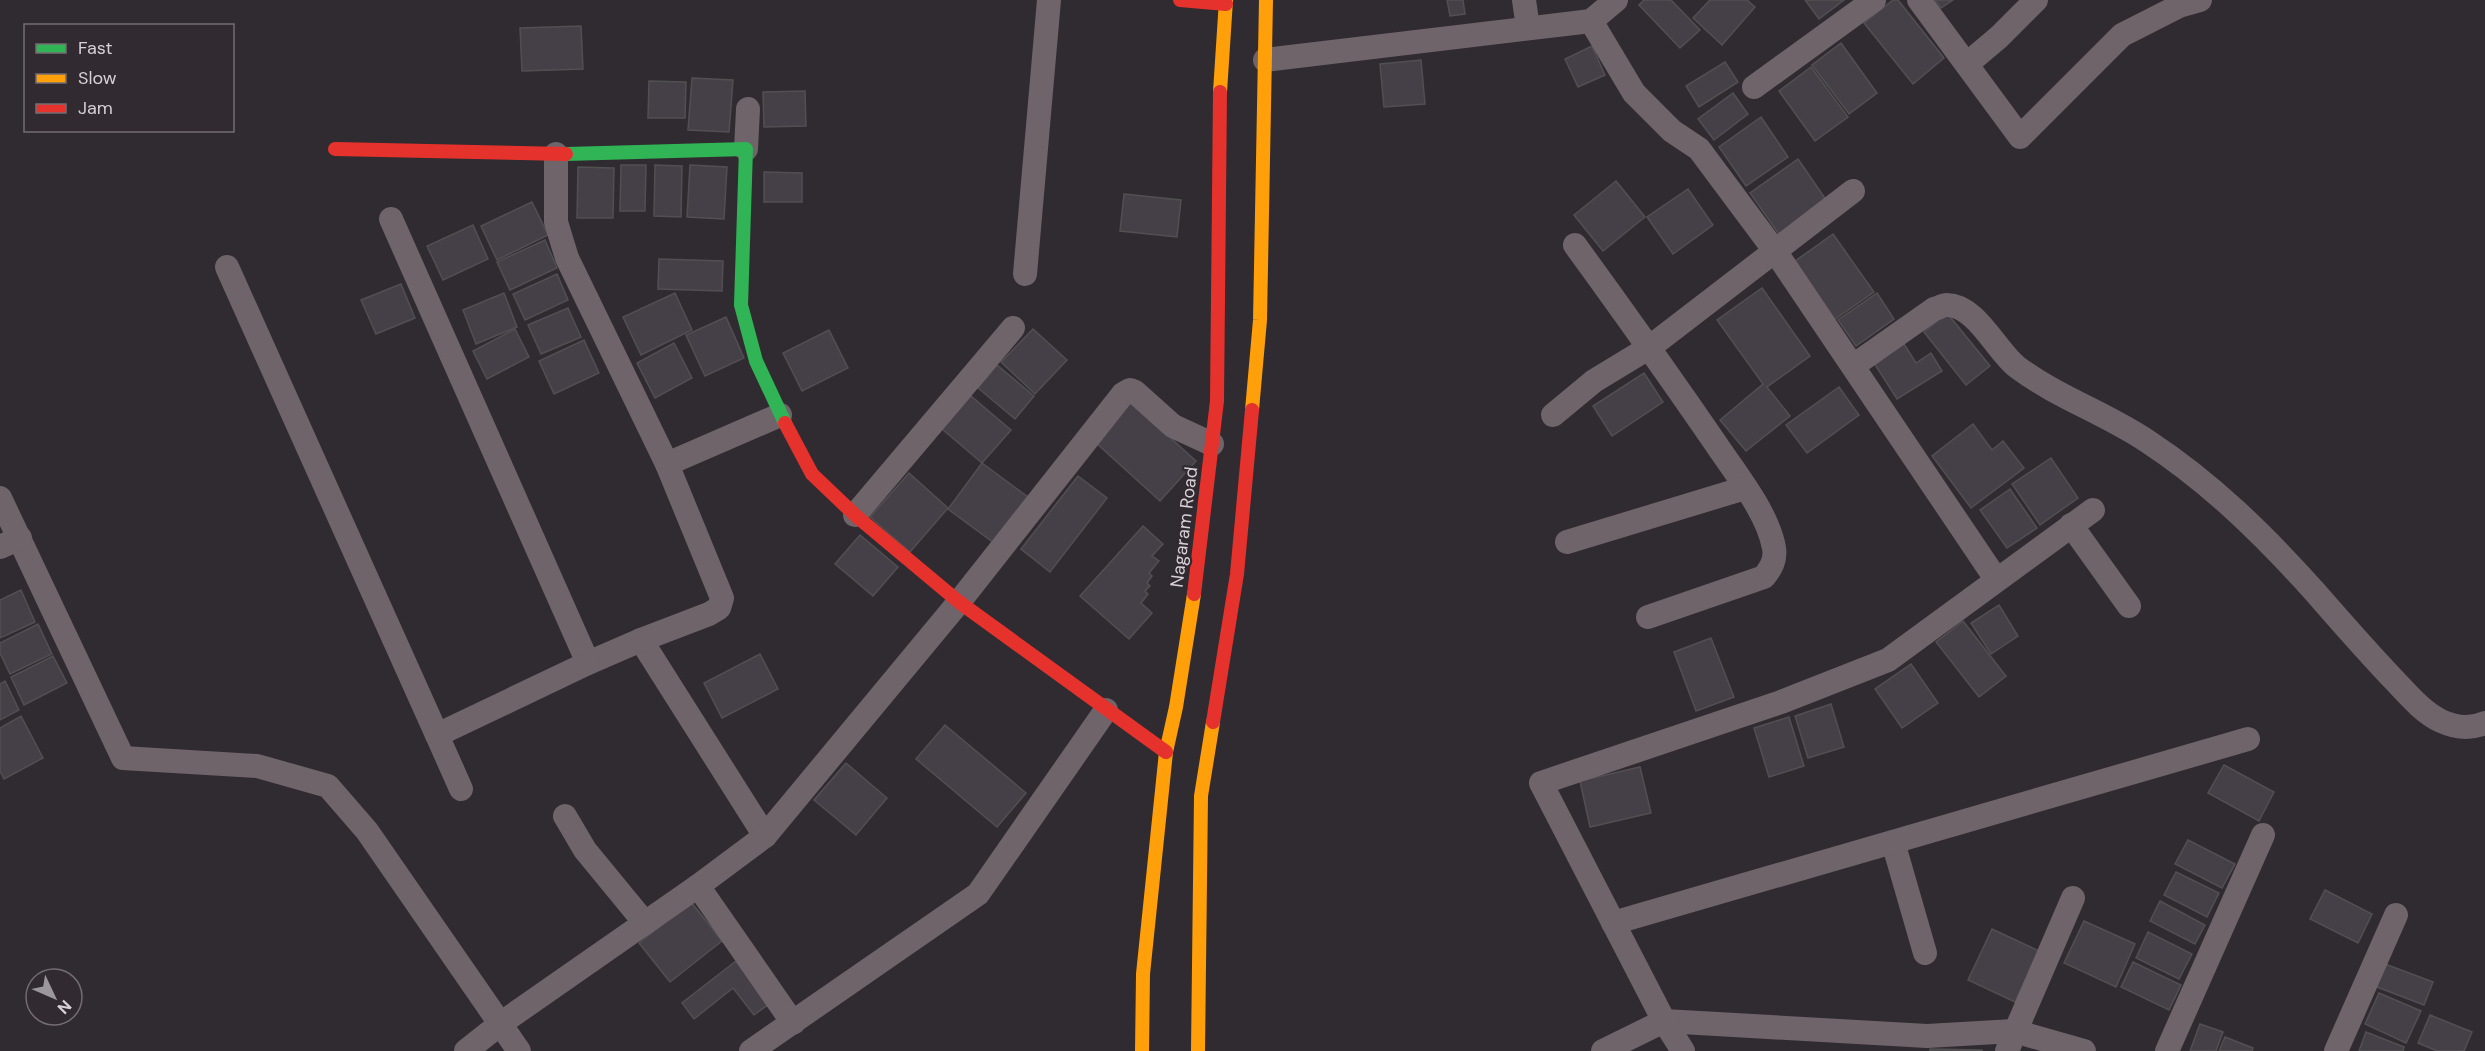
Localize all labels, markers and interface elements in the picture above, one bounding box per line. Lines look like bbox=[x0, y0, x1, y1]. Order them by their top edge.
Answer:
legend bbox=[24, 24, 234, 132]
text: Fast bbox=[78, 36, 113, 60]
text: Slow bbox=[78, 66, 117, 90]
text: Jam bbox=[78, 96, 113, 120]
street label: Nagaram Road bbox=[1165, 465, 1203, 589]
north arrow bbox=[24, 967, 84, 1027]
text: N bbox=[53, 996, 76, 1019]

